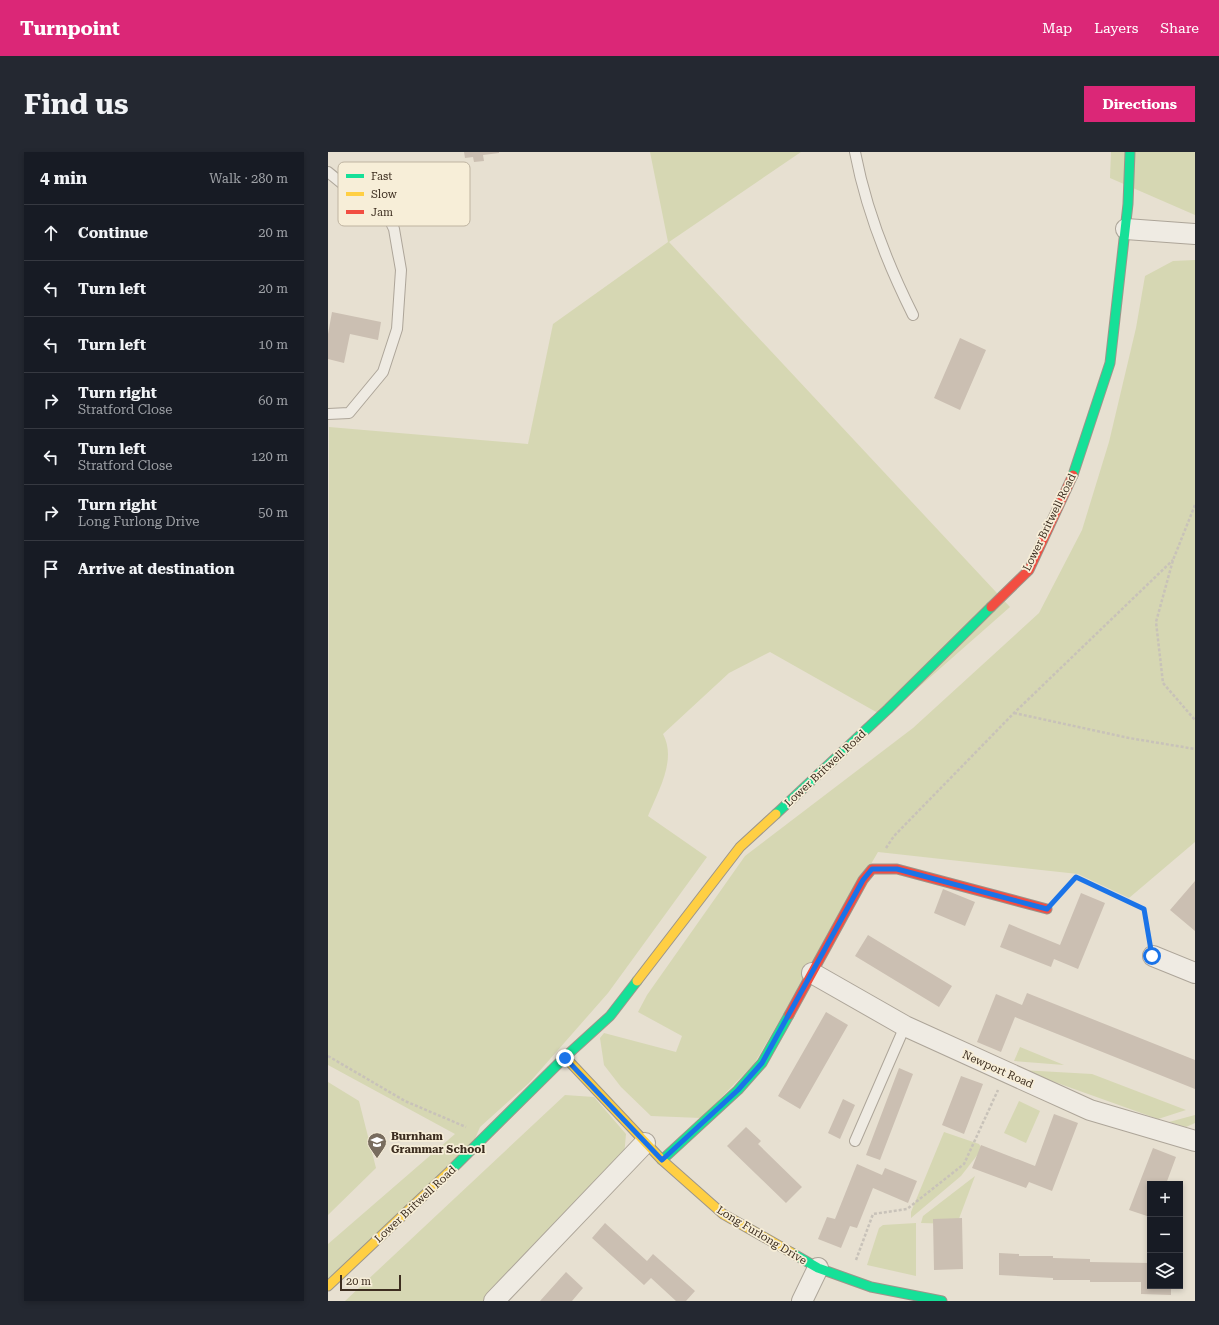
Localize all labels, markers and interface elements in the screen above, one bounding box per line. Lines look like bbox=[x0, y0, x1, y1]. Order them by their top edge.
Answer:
text: Turnpoint bbox=[20, 17, 120, 40]
text: Map bbox=[1042, 20, 1072, 36]
text: Layers bbox=[1094, 20, 1138, 36]
text: Share bbox=[1160, 20, 1199, 36]
button: Directions bbox=[1084, 86, 1195, 122]
text: Find us bbox=[24, 88, 128, 121]
legend bbox=[338, 162, 470, 226]
text: 4 min bbox=[40, 168, 87, 188]
text: Fast bbox=[371, 170, 392, 183]
text: Walk · 280 m bbox=[209, 171, 288, 186]
text: Slow bbox=[371, 188, 398, 201]
text: Jam bbox=[371, 206, 393, 219]
icon: ahead bbox=[40, 222, 62, 244]
text: Continue bbox=[78, 224, 148, 242]
text: 20 m bbox=[258, 225, 288, 240]
icon: left bbox=[40, 278, 62, 300]
text: Turn left bbox=[78, 280, 146, 298]
text: 20 m bbox=[258, 281, 288, 296]
icon: left bbox=[40, 334, 62, 356]
text: Turn left bbox=[78, 336, 146, 354]
text: 10 m bbox=[258, 337, 288, 352]
text: Turn right bbox=[78, 384, 157, 402]
icon: right bbox=[40, 390, 62, 412]
text: 60 m bbox=[258, 393, 288, 408]
text: Stratford Close bbox=[78, 402, 172, 417]
text: Turn left bbox=[78, 440, 146, 458]
icon: left bbox=[40, 446, 62, 468]
text: 120 m bbox=[251, 449, 288, 464]
text: Stratford Close bbox=[78, 458, 172, 473]
street label: Lower Britwell Road bbox=[1020, 471, 1079, 573]
text: Turn right bbox=[78, 496, 157, 514]
icon: right bbox=[40, 502, 62, 524]
text: 50 m bbox=[258, 505, 288, 520]
text: Long Furlong Drive bbox=[78, 514, 199, 529]
icon: arrive bbox=[40, 558, 62, 580]
text: Arrive at destination bbox=[78, 560, 234, 578]
street label: Lower Britwell Road bbox=[782, 727, 869, 809]
route start bbox=[1143, 947, 1161, 965]
street label: Newport Road bbox=[960, 1048, 1035, 1091]
route end bbox=[556, 1049, 574, 1067]
place label: Burnham Grammar School bbox=[391, 1130, 485, 1156]
school or university icon: Burnham Grammar School bbox=[366, 1131, 388, 1159]
street label: Lower Britwell Road bbox=[372, 1163, 459, 1245]
map controls bbox=[1147, 1181, 1183, 1289]
button: + bbox=[1147, 1181, 1183, 1217]
street label: Long Furlong Drive bbox=[714, 1203, 809, 1267]
button: − bbox=[1147, 1217, 1183, 1253]
button: layers bbox=[1147, 1253, 1183, 1289]
scale bar bbox=[340, 1273, 401, 1292]
text: 20 m bbox=[346, 1275, 371, 1288]

